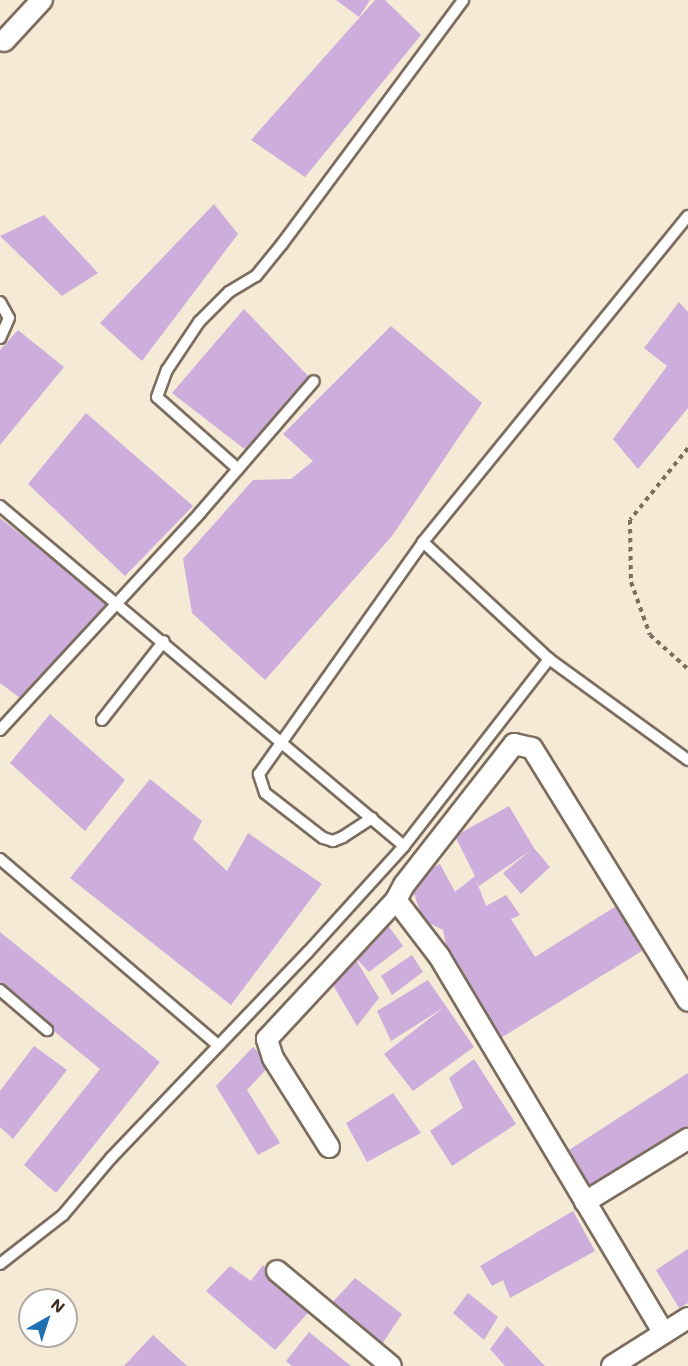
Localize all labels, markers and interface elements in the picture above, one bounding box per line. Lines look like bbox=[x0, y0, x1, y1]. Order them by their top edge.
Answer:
north arrow bbox=[18, 1288, 78, 1348]
text: N bbox=[47, 1293, 70, 1317]

